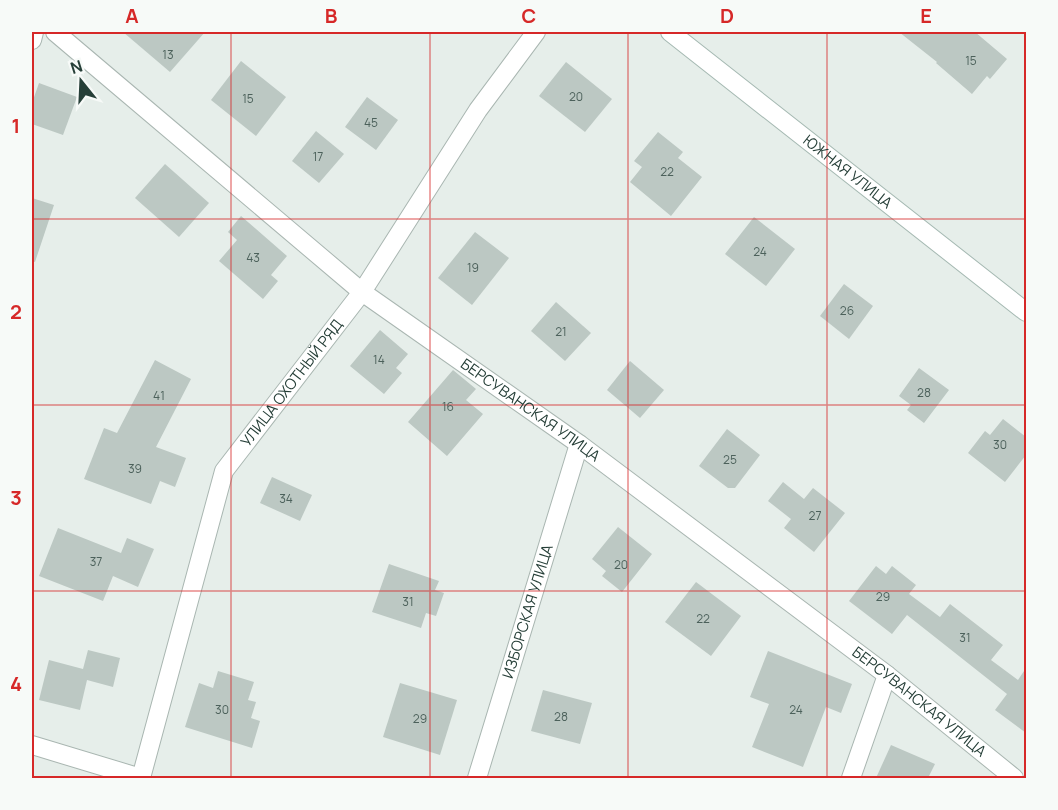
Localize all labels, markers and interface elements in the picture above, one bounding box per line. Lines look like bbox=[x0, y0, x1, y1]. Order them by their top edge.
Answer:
text: A bbox=[125, 2, 139, 29]
text: B bbox=[325, 2, 338, 29]
text: C bbox=[522, 2, 536, 29]
text: D bbox=[720, 2, 734, 29]
text: E bbox=[920, 2, 932, 29]
house number: 13 bbox=[162, 46, 174, 63]
north arrow bbox=[51, 51, 111, 111]
house number: 15 bbox=[965, 52, 977, 69]
text: N bbox=[67, 54, 85, 79]
house number: 20 bbox=[569, 88, 583, 105]
house number: 15 bbox=[242, 90, 254, 107]
text: 1 bbox=[12, 112, 20, 139]
house number: 45 bbox=[364, 114, 378, 131]
street label: ЮЖНАЯ УЛИЦА bbox=[799, 130, 897, 213]
house number: 17 bbox=[313, 148, 323, 165]
house number: 22 bbox=[660, 163, 674, 180]
house number: 24 bbox=[753, 243, 767, 260]
house number: 43 bbox=[246, 249, 260, 266]
house number: 19 bbox=[467, 259, 479, 276]
text: 2 bbox=[10, 298, 22, 325]
house number: 26 bbox=[840, 302, 854, 319]
street label: УЛИЦА ОХОТНЫЙ РЯД bbox=[236, 315, 347, 451]
house number: 21 bbox=[555, 323, 567, 340]
house number: 14 bbox=[373, 351, 385, 368]
street label: БЕРСУВАНСКАЯ УЛИЦА bbox=[457, 353, 605, 467]
house number: 28 bbox=[917, 384, 931, 401]
house number: 41 bbox=[153, 387, 165, 404]
house number: 16 bbox=[442, 398, 454, 415]
house number: 30 bbox=[993, 436, 1007, 453]
house number: 25 bbox=[723, 451, 737, 468]
house number: 39 bbox=[128, 460, 142, 477]
text: 3 bbox=[10, 484, 22, 511]
house number: 34 bbox=[279, 490, 293, 507]
house number: 27 bbox=[809, 507, 821, 524]
street label: ИЗБОРСКАЯ УЛИЦА bbox=[497, 541, 558, 681]
house number: 37 bbox=[90, 553, 102, 570]
house number: 20 bbox=[614, 556, 628, 573]
house number: 29 bbox=[876, 588, 890, 605]
house number: 31 bbox=[402, 593, 414, 610]
house number: 22 bbox=[696, 610, 710, 627]
house number: 31 bbox=[959, 629, 971, 646]
street label: БЕРСУВАНСКАЯ УЛИЦА bbox=[848, 641, 991, 762]
text: 4 bbox=[10, 670, 22, 697]
house number: 30 bbox=[215, 701, 229, 718]
house number: 24 bbox=[789, 701, 803, 718]
house number: 28 bbox=[554, 708, 568, 725]
house number: 29 bbox=[413, 710, 427, 727]

